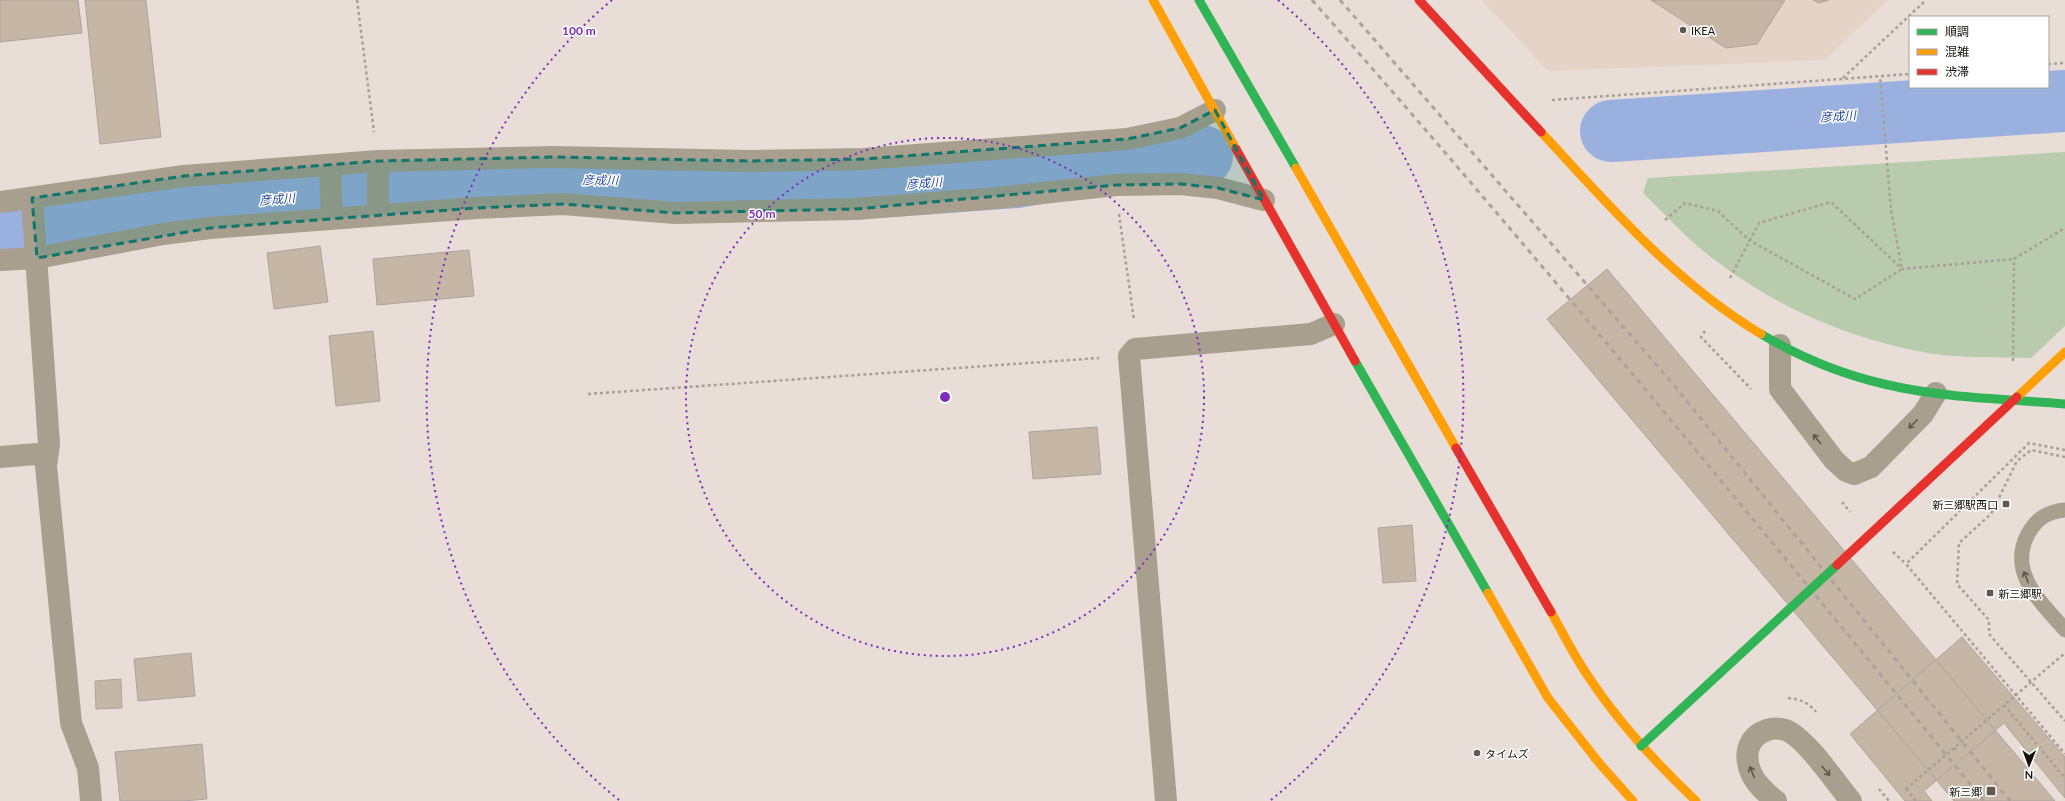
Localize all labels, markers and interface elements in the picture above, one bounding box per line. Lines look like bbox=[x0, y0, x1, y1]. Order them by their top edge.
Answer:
legend bbox=[1909, 16, 2049, 88]
text: 100 m bbox=[562, 23, 596, 38]
place label: IKEA bbox=[1691, 24, 1716, 37]
text: 順調 bbox=[1945, 24, 1969, 39]
marker: IKEA bbox=[1678, 25, 1688, 35]
text: 混雑 bbox=[1945, 44, 1969, 59]
text: 渋滞 bbox=[1945, 64, 1969, 79]
water label: 彦成川 bbox=[1820, 107, 1858, 125]
water label: 彦成川 bbox=[582, 172, 620, 188]
water label: 彦成川 bbox=[906, 174, 944, 192]
water label: 彦成川 bbox=[258, 190, 298, 208]
text: 50 m bbox=[749, 206, 775, 221]
centre of rings bbox=[938, 390, 952, 404]
one-way arrow bbox=[1908, 419, 1918, 429]
one-way arrow bbox=[1813, 433, 1822, 444]
place label: 新三郷駅西口 bbox=[1932, 498, 1998, 511]
marker: 新三郷駅西口 bbox=[2001, 499, 2011, 509]
one-way arrow bbox=[2021, 571, 2029, 583]
place label: 新三郷駅 bbox=[1998, 587, 2042, 600]
marker: 新三郷駅 bbox=[1985, 588, 1995, 598]
north arrow bbox=[2009, 745, 2049, 785]
place label: タイムズ bbox=[1485, 747, 1529, 760]
marker: タイムズ bbox=[1472, 748, 1482, 758]
one-way arrow bbox=[1747, 766, 1755, 778]
one-way arrow bbox=[1822, 766, 1831, 777]
text: N bbox=[2024, 769, 2033, 782]
place label: 新三郷 bbox=[1949, 785, 1982, 798]
marker: 新三郷 bbox=[1985, 785, 1997, 797]

